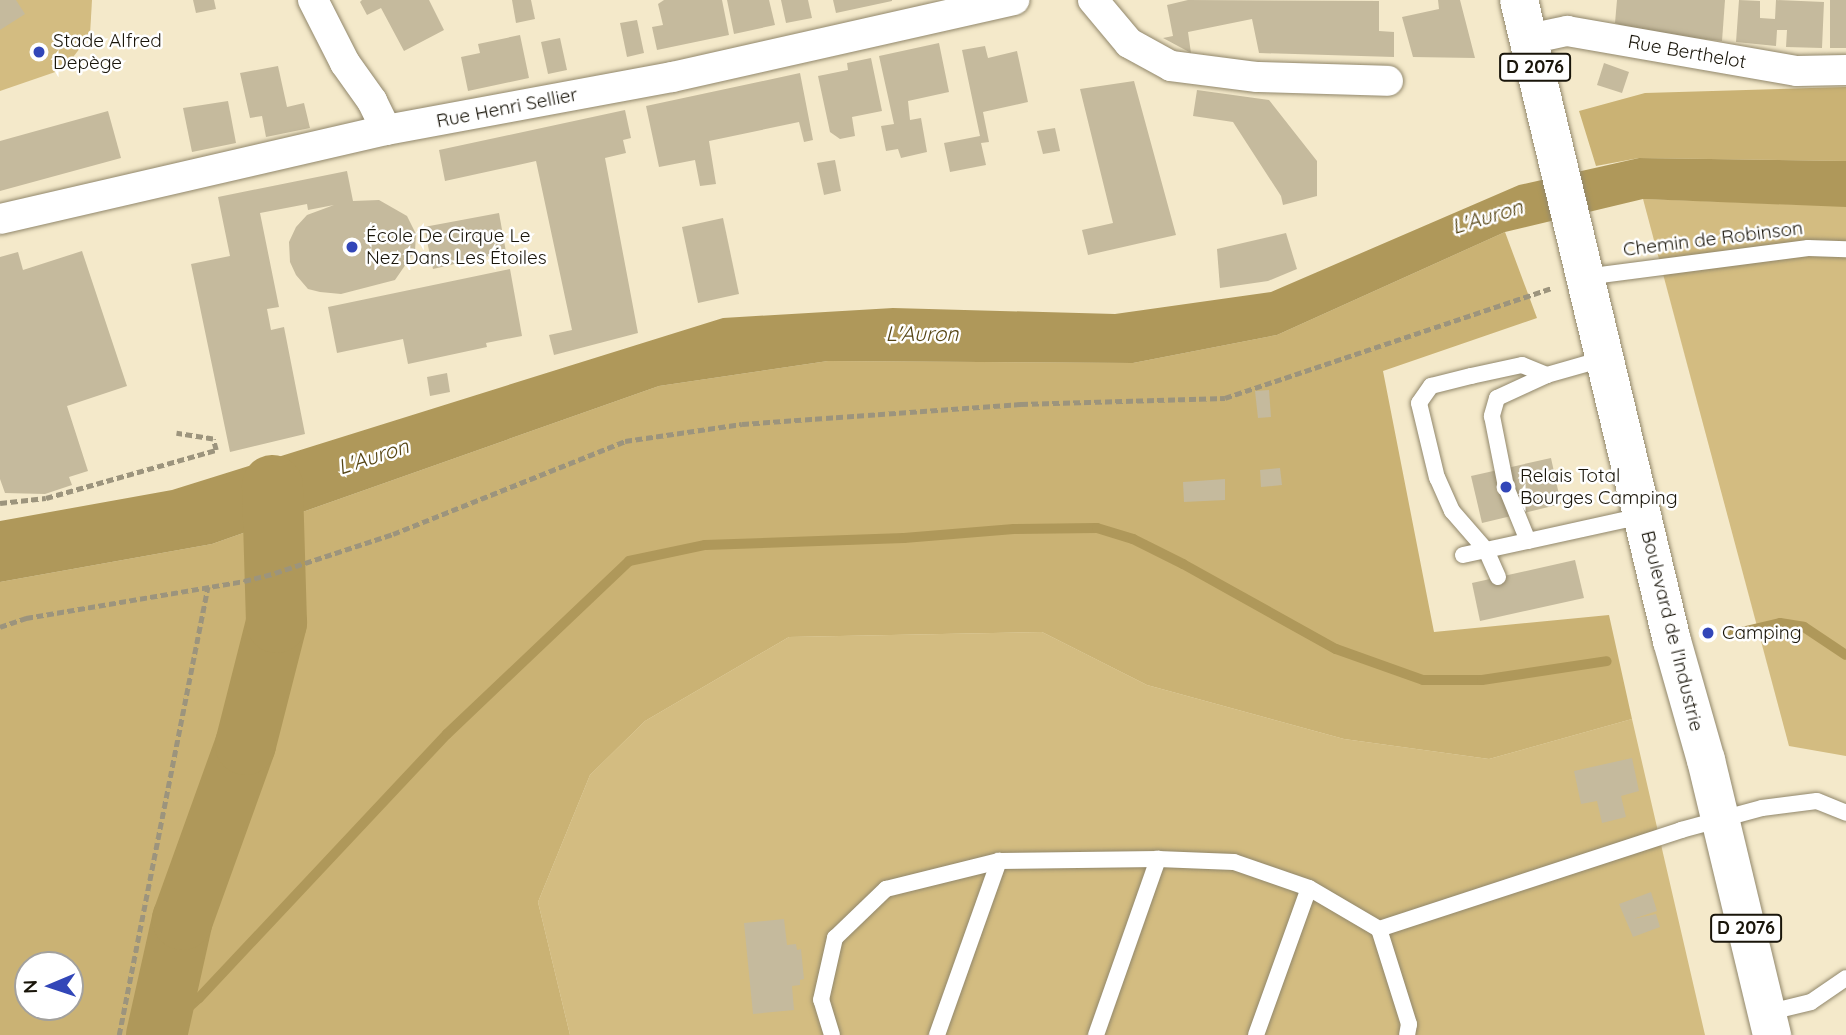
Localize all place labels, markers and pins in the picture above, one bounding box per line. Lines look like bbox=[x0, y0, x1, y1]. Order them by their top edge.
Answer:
place label: Stade Alfred Depège bbox=[53, 30, 162, 74]
marker: Stade Alfred Depège bbox=[31, 44, 47, 60]
place label: École De Cirque Le Nez Dans Les Étoiles bbox=[366, 225, 547, 269]
marker: École De Cirque Le Nez Dans Les Étoiles bbox=[344, 239, 360, 255]
place label: Relais Total Bourges Camping bbox=[1520, 465, 1678, 509]
marker: Relais Total Bourges Camping bbox=[1498, 479, 1514, 495]
place label: Camping bbox=[1722, 622, 1802, 644]
marker: Camping bbox=[1700, 625, 1716, 641]

